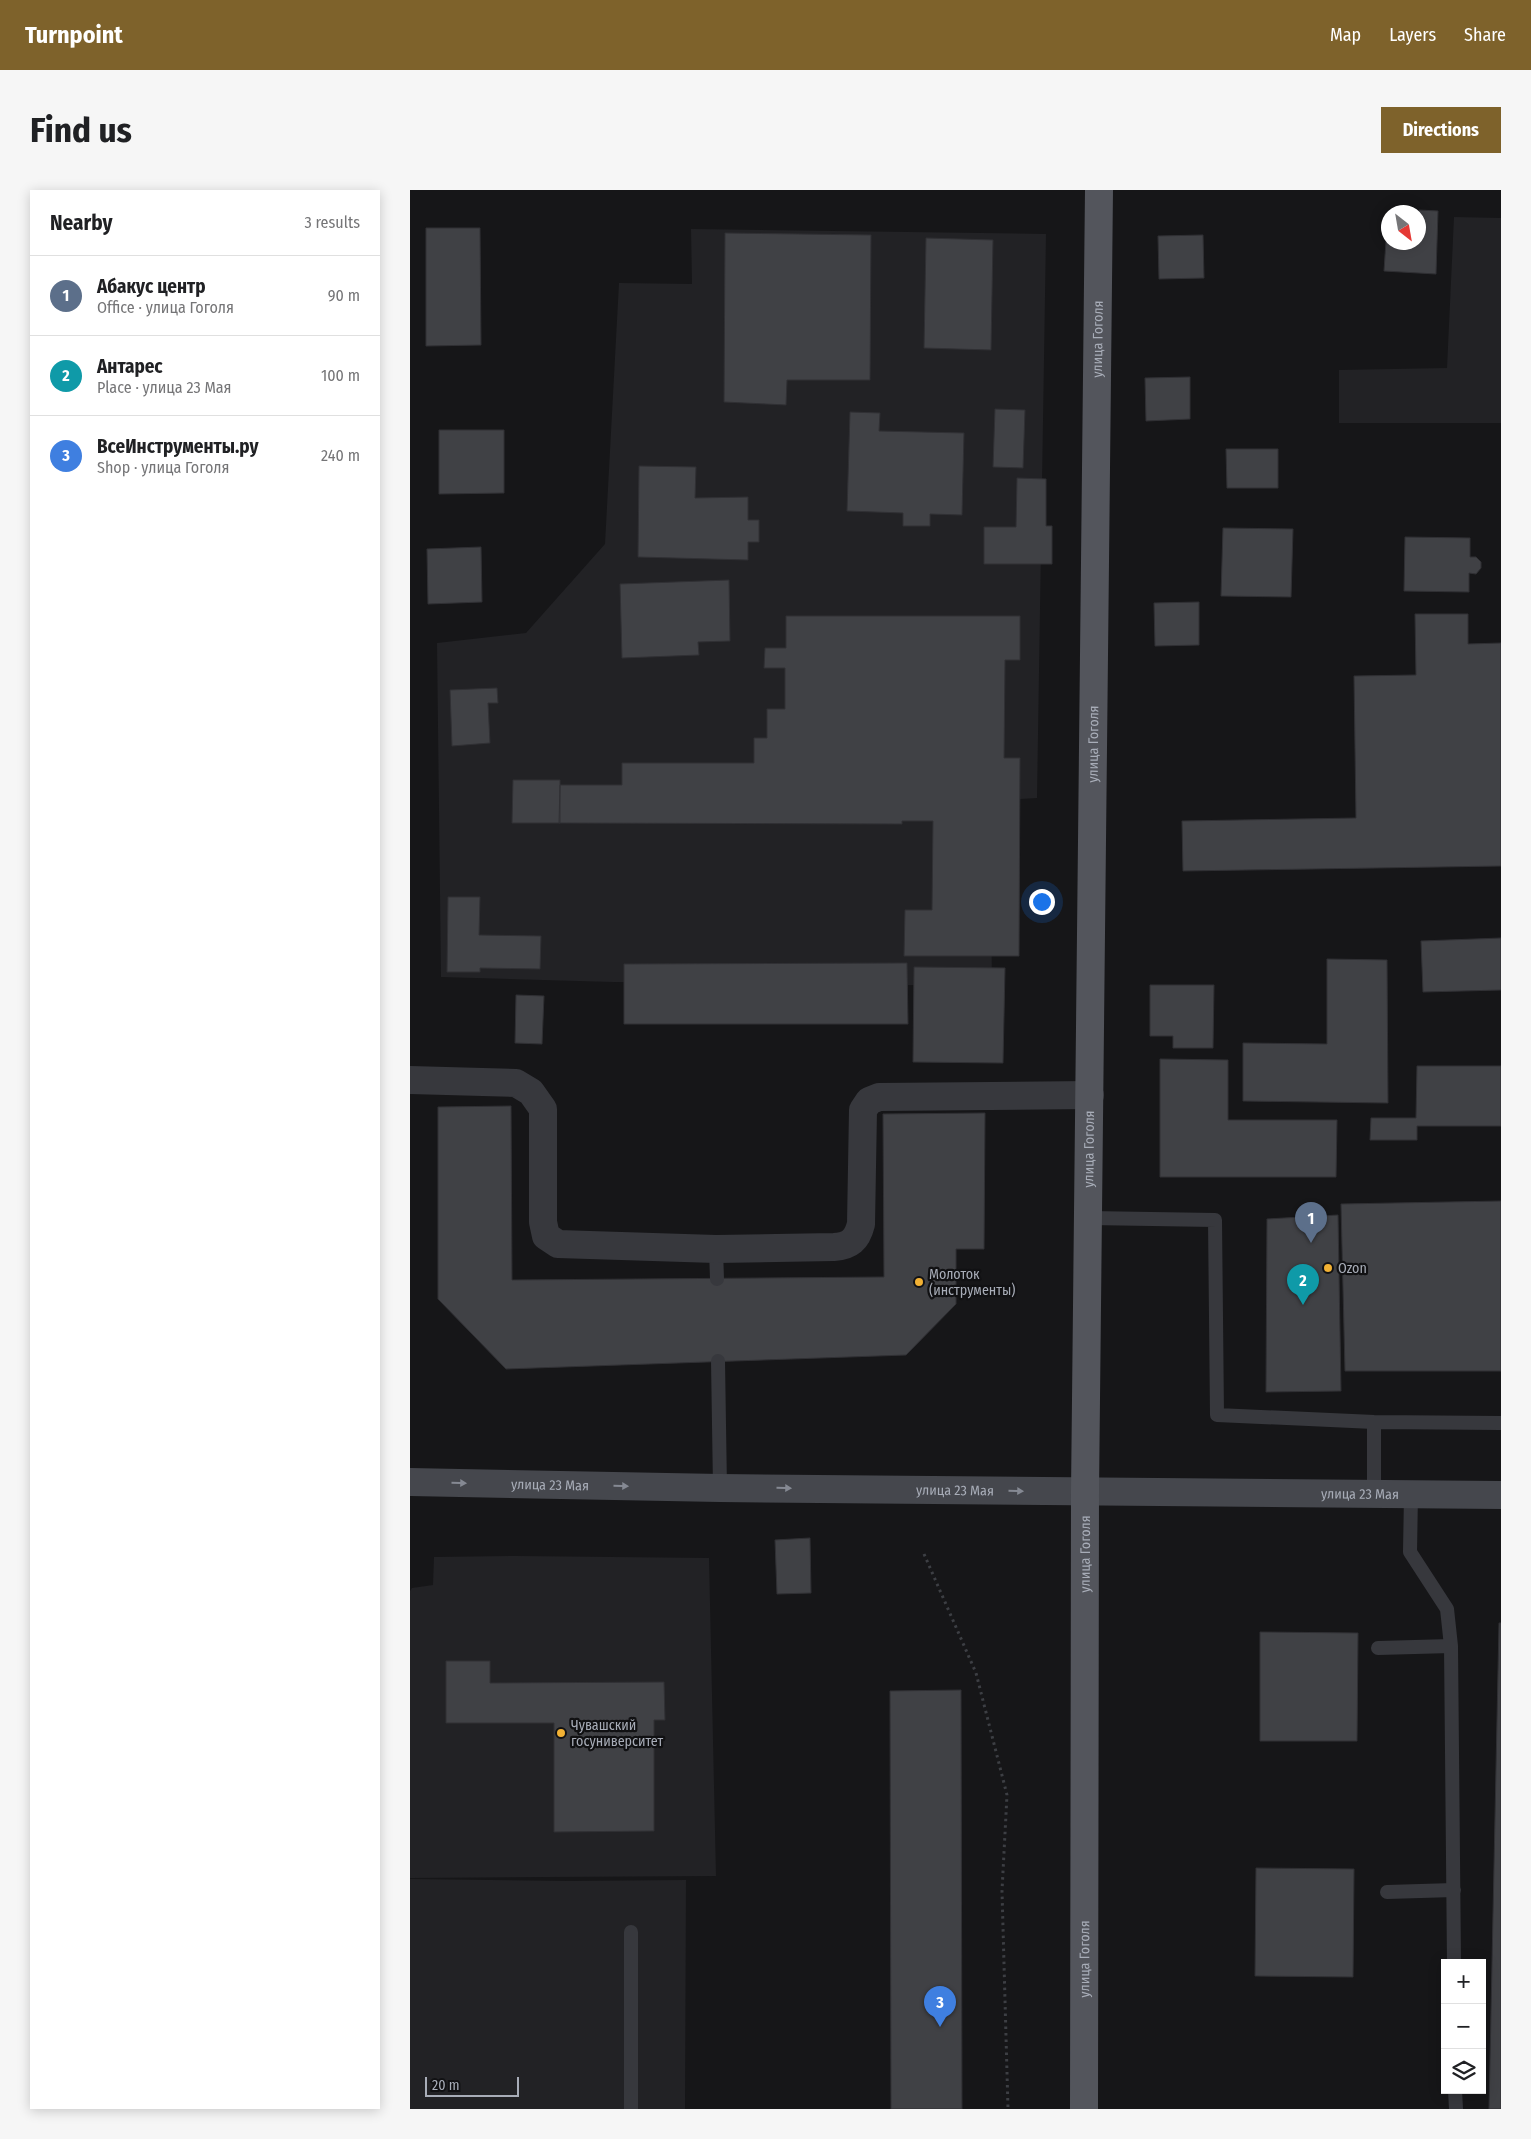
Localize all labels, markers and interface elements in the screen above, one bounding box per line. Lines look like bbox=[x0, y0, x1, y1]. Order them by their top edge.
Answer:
text: Turnpoint bbox=[25, 21, 123, 49]
text: Map bbox=[1330, 24, 1361, 46]
text: Layers bbox=[1389, 24, 1436, 46]
text: Share bbox=[1464, 24, 1506, 46]
button: Directions bbox=[1381, 107, 1501, 153]
text: Find us bbox=[30, 109, 132, 151]
north arrow bbox=[1381, 205, 1426, 250]
text: Nearby bbox=[50, 210, 112, 236]
text: 3 results bbox=[304, 213, 360, 232]
text: Абакус центр bbox=[97, 275, 206, 298]
text: 1 bbox=[63, 286, 69, 305]
text: 90 m bbox=[328, 286, 360, 305]
text: Office · улица Гоголя bbox=[97, 298, 234, 317]
street label: улица Гоголя bbox=[1089, 300, 1107, 378]
text: Антарес bbox=[97, 355, 163, 378]
text: 2 bbox=[62, 366, 70, 385]
text: 100 m bbox=[321, 366, 360, 385]
text: Place · улица 23 Мая bbox=[97, 378, 232, 397]
text: ВсеИнструменты.ру bbox=[97, 435, 259, 458]
text: 3 bbox=[62, 446, 70, 465]
text: 240 m bbox=[321, 446, 360, 465]
text: Shop · улица Гоголя bbox=[97, 458, 229, 477]
street label: улица Гоголя bbox=[1085, 705, 1102, 783]
your location bbox=[1029, 889, 1055, 915]
street label: улица Гоголя bbox=[1080, 1110, 1098, 1188]
pin: 1 bbox=[1295, 1202, 1327, 1243]
place label: Ozon bbox=[1338, 1260, 1367, 1277]
marker: Ozon bbox=[1322, 1262, 1334, 1274]
pin: 2 bbox=[1287, 1264, 1319, 1305]
place label: Молоток (инструменты) bbox=[929, 1266, 1015, 1299]
marker: Молоток (инструменты) bbox=[913, 1276, 925, 1288]
street label: улица 23 Мая bbox=[511, 1476, 589, 1494]
one-way arrow bbox=[451, 1479, 467, 1487]
one-way arrow bbox=[613, 1482, 629, 1490]
street label: улица 23 Мая bbox=[916, 1482, 994, 1499]
one-way arrow bbox=[776, 1484, 792, 1492]
street label: улица 23 Мая bbox=[1321, 1485, 1399, 1503]
one-way arrow bbox=[1008, 1487, 1024, 1495]
street label: улица Гоголя bbox=[1077, 1515, 1094, 1593]
place label: Чувашский госуниверситет bbox=[571, 1717, 663, 1750]
marker: Чувашский госуниверситет bbox=[555, 1727, 567, 1739]
street label: улица Гоголя bbox=[1076, 1920, 1093, 1998]
map controls bbox=[1441, 1959, 1486, 2094]
button: + bbox=[1441, 1959, 1486, 2004]
pin: 3 bbox=[924, 1986, 956, 2027]
button: − bbox=[1441, 2004, 1486, 2049]
button: layers bbox=[1441, 2049, 1486, 2094]
scale bar bbox=[425, 2074, 519, 2097]
text: 20 m bbox=[432, 2077, 460, 2094]

